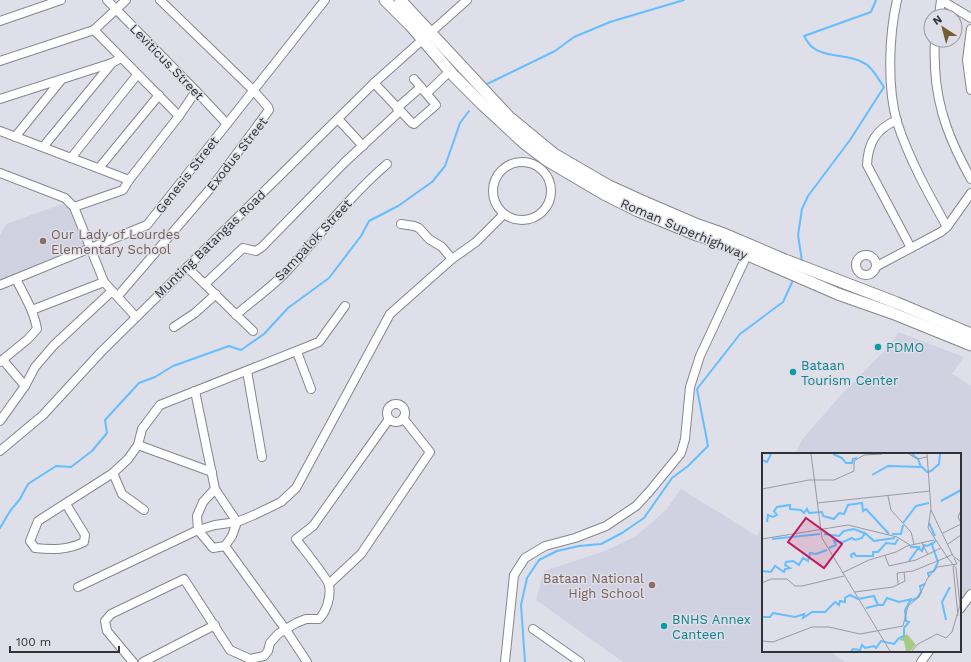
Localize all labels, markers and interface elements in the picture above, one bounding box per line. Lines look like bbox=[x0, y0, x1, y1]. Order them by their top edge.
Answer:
north arrow bbox=[923, 8, 963, 48]
text: N bbox=[930, 13, 945, 28]
street label: Leviticus Street bbox=[127, 21, 207, 103]
street label: Exodus Street bbox=[204, 114, 271, 194]
street label: Genesis Street bbox=[152, 133, 222, 216]
street label: Munting Batangas Road bbox=[151, 187, 269, 301]
street label: Roman Superhighway bbox=[618, 195, 750, 263]
street label: Sampalok Street bbox=[271, 196, 355, 284]
place label: Our Lady of Lourdes Elementary School bbox=[51, 227, 180, 257]
marker: Our Lady of Lourdes Elementary School bbox=[38, 236, 48, 246]
place label: PDMO bbox=[886, 340, 924, 355]
marker: PDMO bbox=[873, 342, 883, 352]
place label: Bataan Tourism Center bbox=[801, 358, 898, 388]
marker: Bataan Tourism Center bbox=[788, 367, 798, 377]
inset map bbox=[762, 453, 961, 652]
place label: Bataan National High School bbox=[543, 571, 644, 601]
marker: Bataan National High School bbox=[647, 580, 657, 590]
place label: BNHS Annex Canteen bbox=[672, 612, 751, 642]
marker: BNHS Annex Canteen bbox=[659, 621, 669, 631]
scale bar bbox=[10, 628, 119, 654]
text: 100 m bbox=[16, 635, 51, 649]

